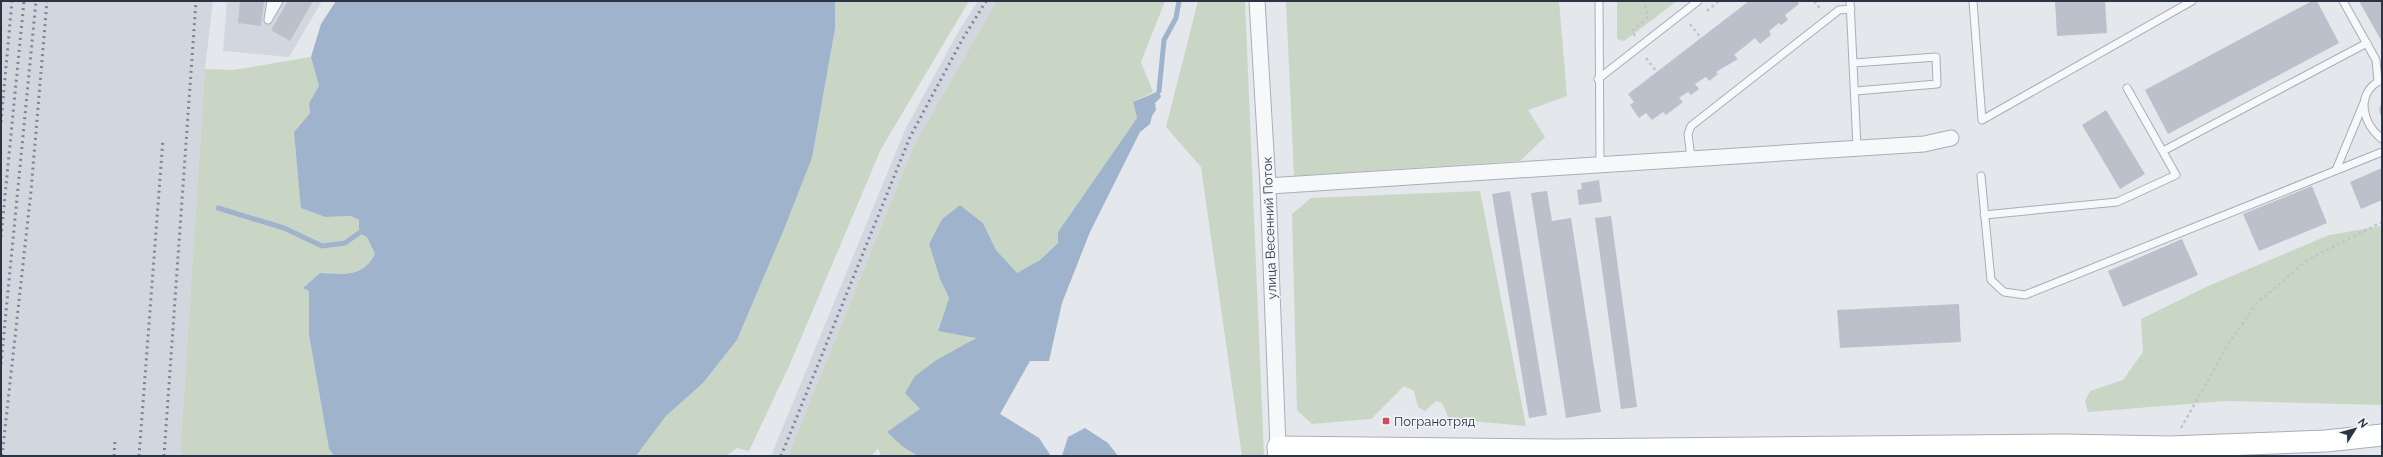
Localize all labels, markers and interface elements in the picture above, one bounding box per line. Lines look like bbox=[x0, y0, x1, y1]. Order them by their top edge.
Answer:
street label: улица Весенний Поток bbox=[1260, 156, 1279, 300]
north arrow bbox=[2335, 409, 2375, 449]
place label: Погранотряд bbox=[1394, 414, 1476, 429]
marker: Погранотряд bbox=[1381, 416, 1391, 426]
text: N bbox=[2355, 416, 2370, 431]

